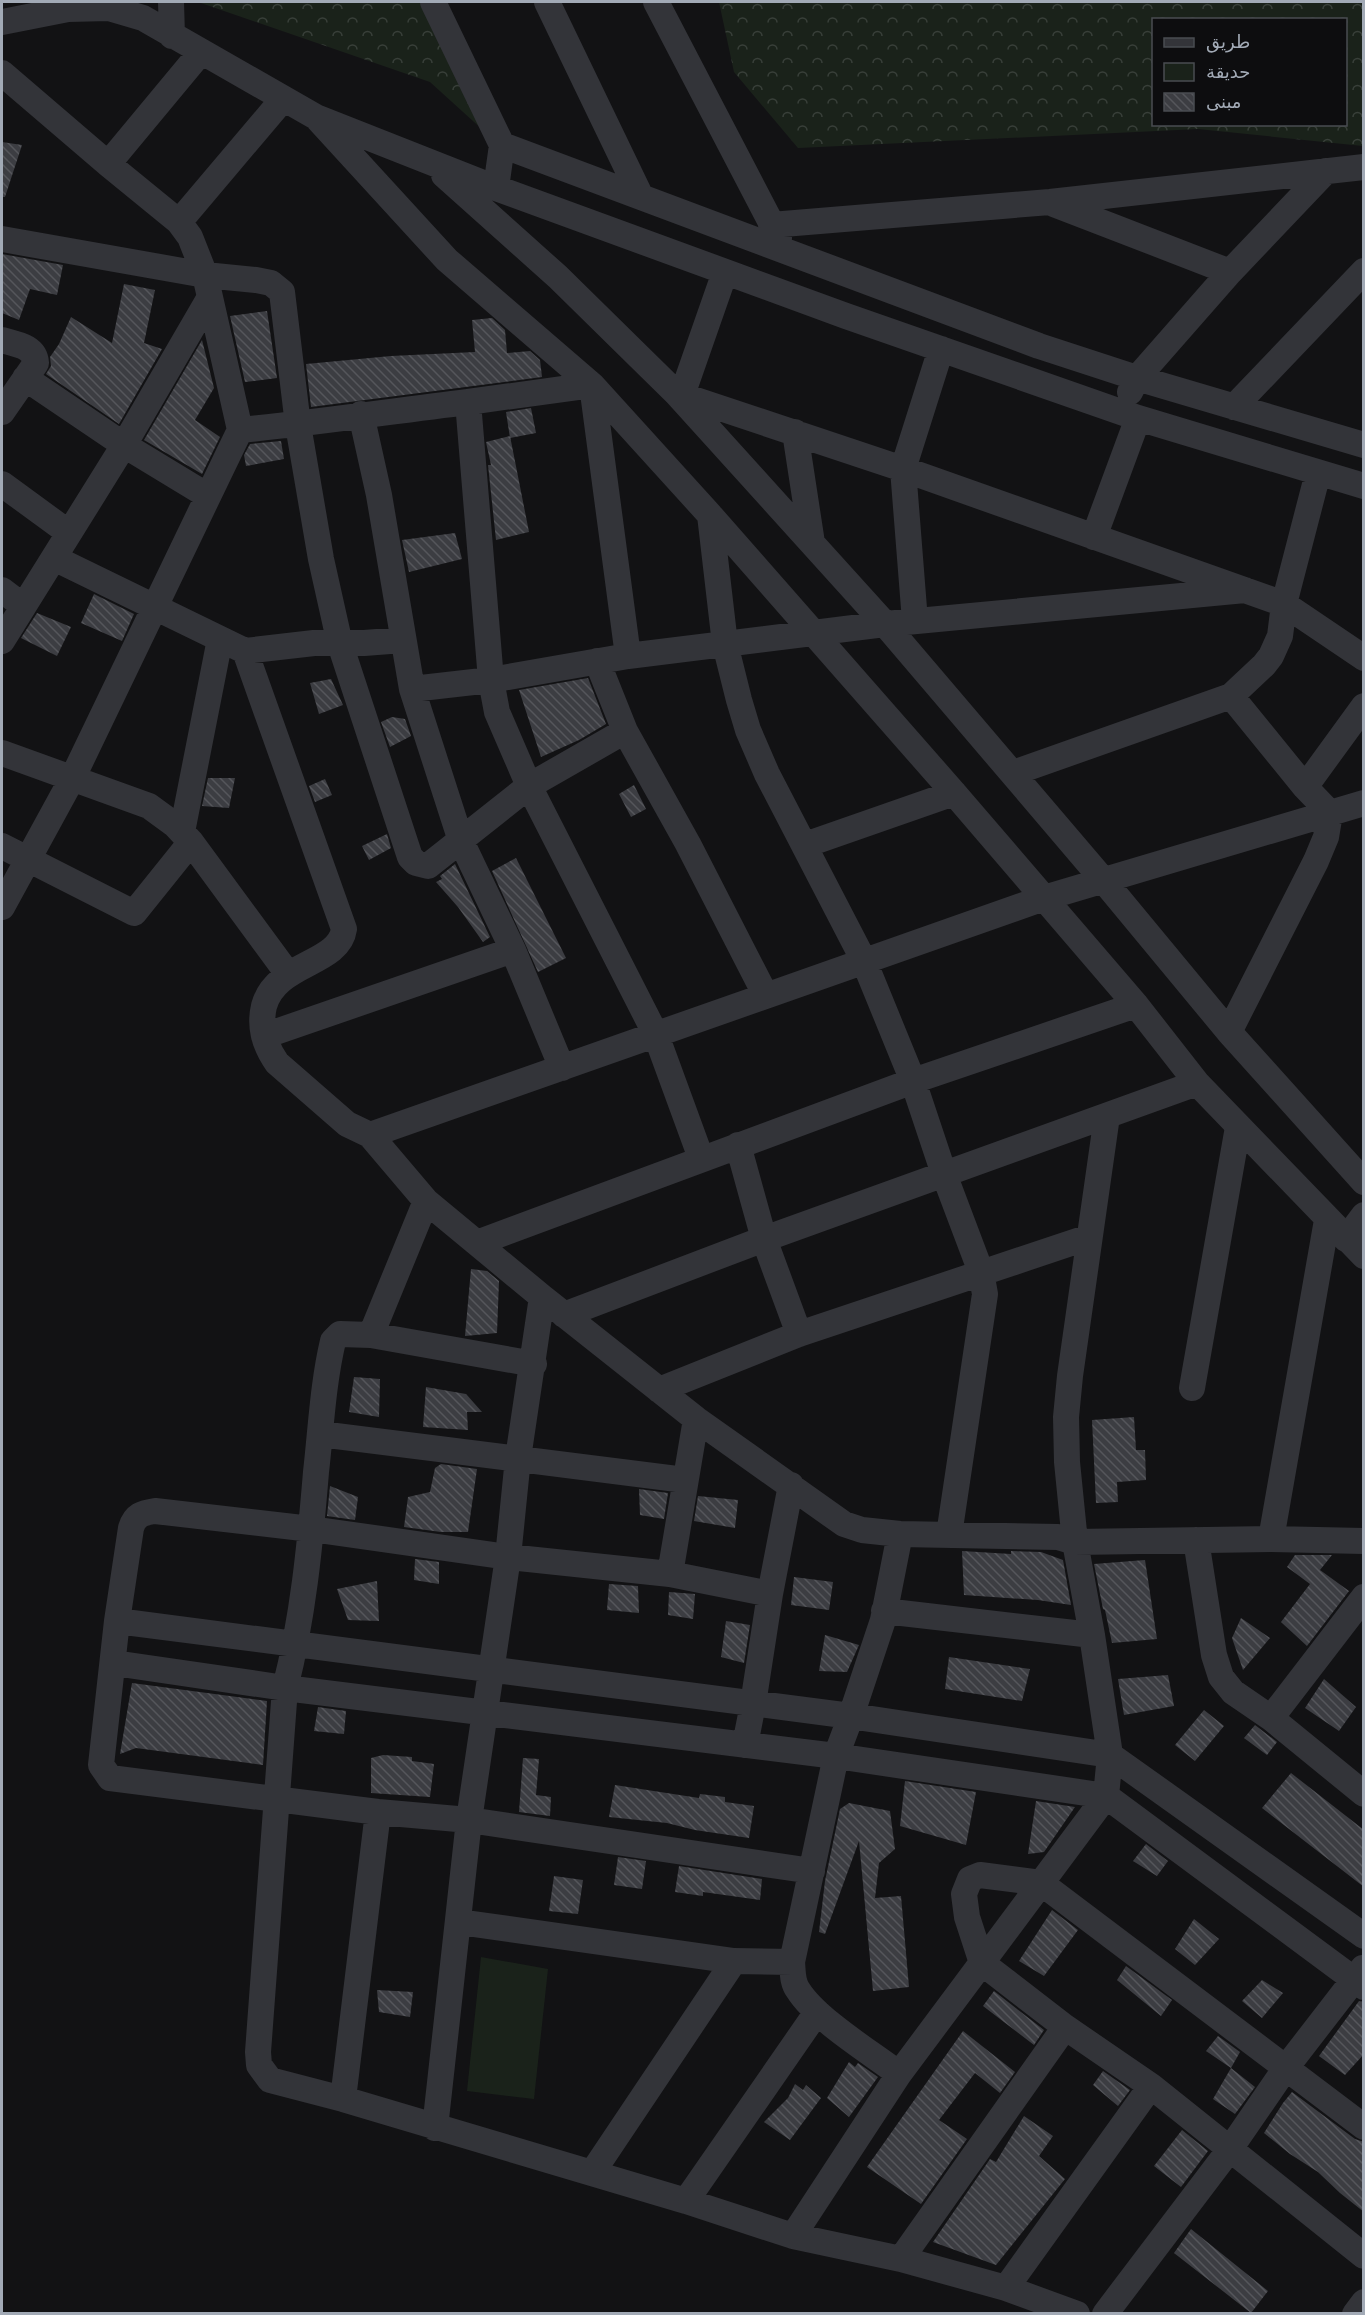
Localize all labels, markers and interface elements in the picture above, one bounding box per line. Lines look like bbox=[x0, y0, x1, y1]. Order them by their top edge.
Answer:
legend bbox=[1152, 18, 1347, 126]
text: طريق bbox=[1206, 31, 1250, 53]
text: حديقة bbox=[1206, 61, 1250, 82]
text: مبنى bbox=[1206, 91, 1242, 112]

